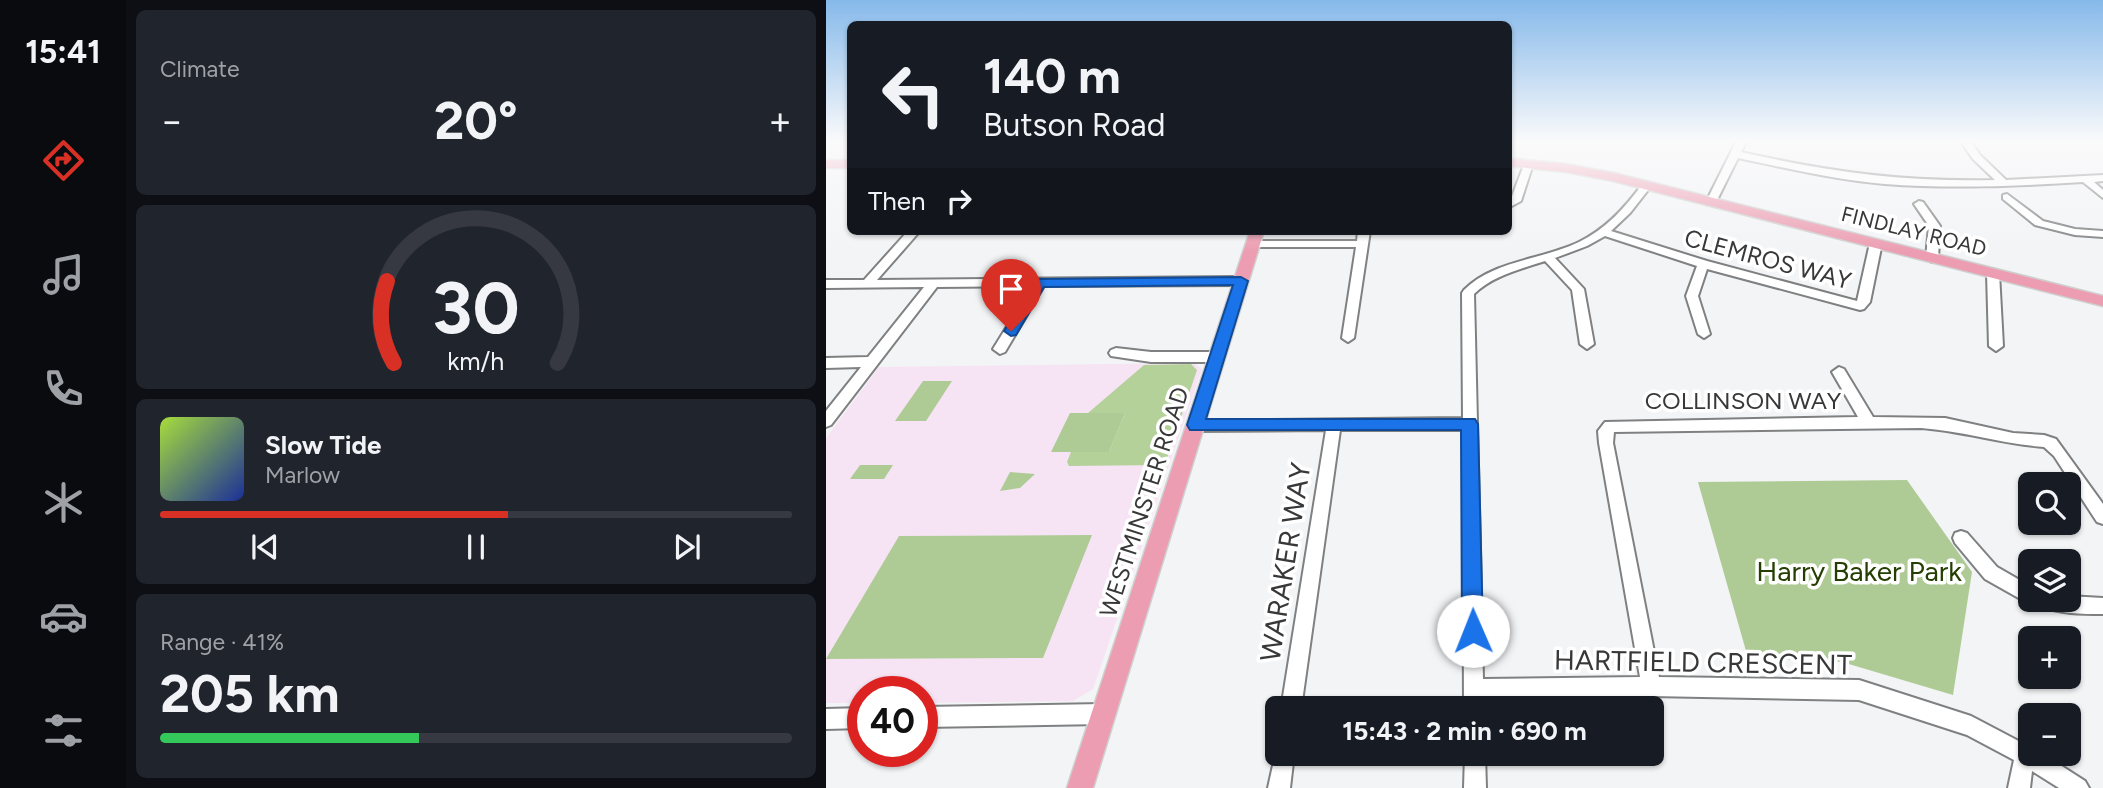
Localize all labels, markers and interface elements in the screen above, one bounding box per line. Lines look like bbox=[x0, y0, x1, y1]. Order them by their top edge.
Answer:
text: 15:41 bbox=[25, 33, 101, 71]
text: 140 m bbox=[983, 46, 1121, 105]
icon: left bbox=[868, 49, 959, 140]
text: Climate bbox=[160, 55, 239, 83]
text: 20° bbox=[434, 90, 518, 152]
text: − bbox=[160, 98, 184, 144]
text: + bbox=[768, 98, 792, 144]
text: Butson Road bbox=[983, 106, 1165, 144]
icon: directions bbox=[39, 136, 88, 185]
icon: right bbox=[940, 182, 978, 220]
text: Then bbox=[868, 185, 926, 217]
street label: FINDLAY ROAD bbox=[1839, 201, 1989, 261]
street label: CLEMROS WAY bbox=[1681, 223, 1855, 295]
icon: music bbox=[39, 250, 88, 299]
pin bbox=[981, 259, 1041, 331]
text: 30 bbox=[432, 264, 520, 351]
icon: arrive bbox=[992, 270, 1030, 308]
text: km/h bbox=[447, 346, 505, 376]
icon: phone bbox=[39, 364, 88, 413]
street label: WESTMINSTER ROAD bbox=[1093, 383, 1195, 621]
street label: COLLINSON WAY bbox=[1645, 386, 1842, 415]
text: Slow Tide bbox=[265, 429, 381, 461]
street label: WARAKER WAY bbox=[1252, 460, 1318, 664]
text: Marlow bbox=[265, 461, 340, 489]
map controls bbox=[2018, 472, 2081, 766]
button: search bbox=[2018, 472, 2081, 535]
icon: climate bbox=[39, 478, 88, 527]
icon: previous bbox=[246, 528, 284, 566]
icon: pause bbox=[457, 528, 495, 566]
icon: next bbox=[668, 528, 706, 566]
button: layers bbox=[2018, 549, 2081, 612]
park label: Harry Baker Park bbox=[1756, 554, 1962, 588]
icon: car bbox=[39, 592, 88, 641]
position arrow bbox=[1436, 594, 1510, 668]
button: + bbox=[2018, 626, 2081, 689]
text: Range · 41% bbox=[160, 628, 284, 656]
street label: HARTFIELD CRESCENT bbox=[1554, 642, 1853, 682]
text: 205 km bbox=[160, 663, 340, 725]
speed limit sign: 40 bbox=[847, 676, 938, 767]
button: − bbox=[2018, 703, 2081, 766]
icon: filters bbox=[39, 706, 88, 755]
text: 15:43 · 2 min · 690 m bbox=[1342, 715, 1587, 747]

